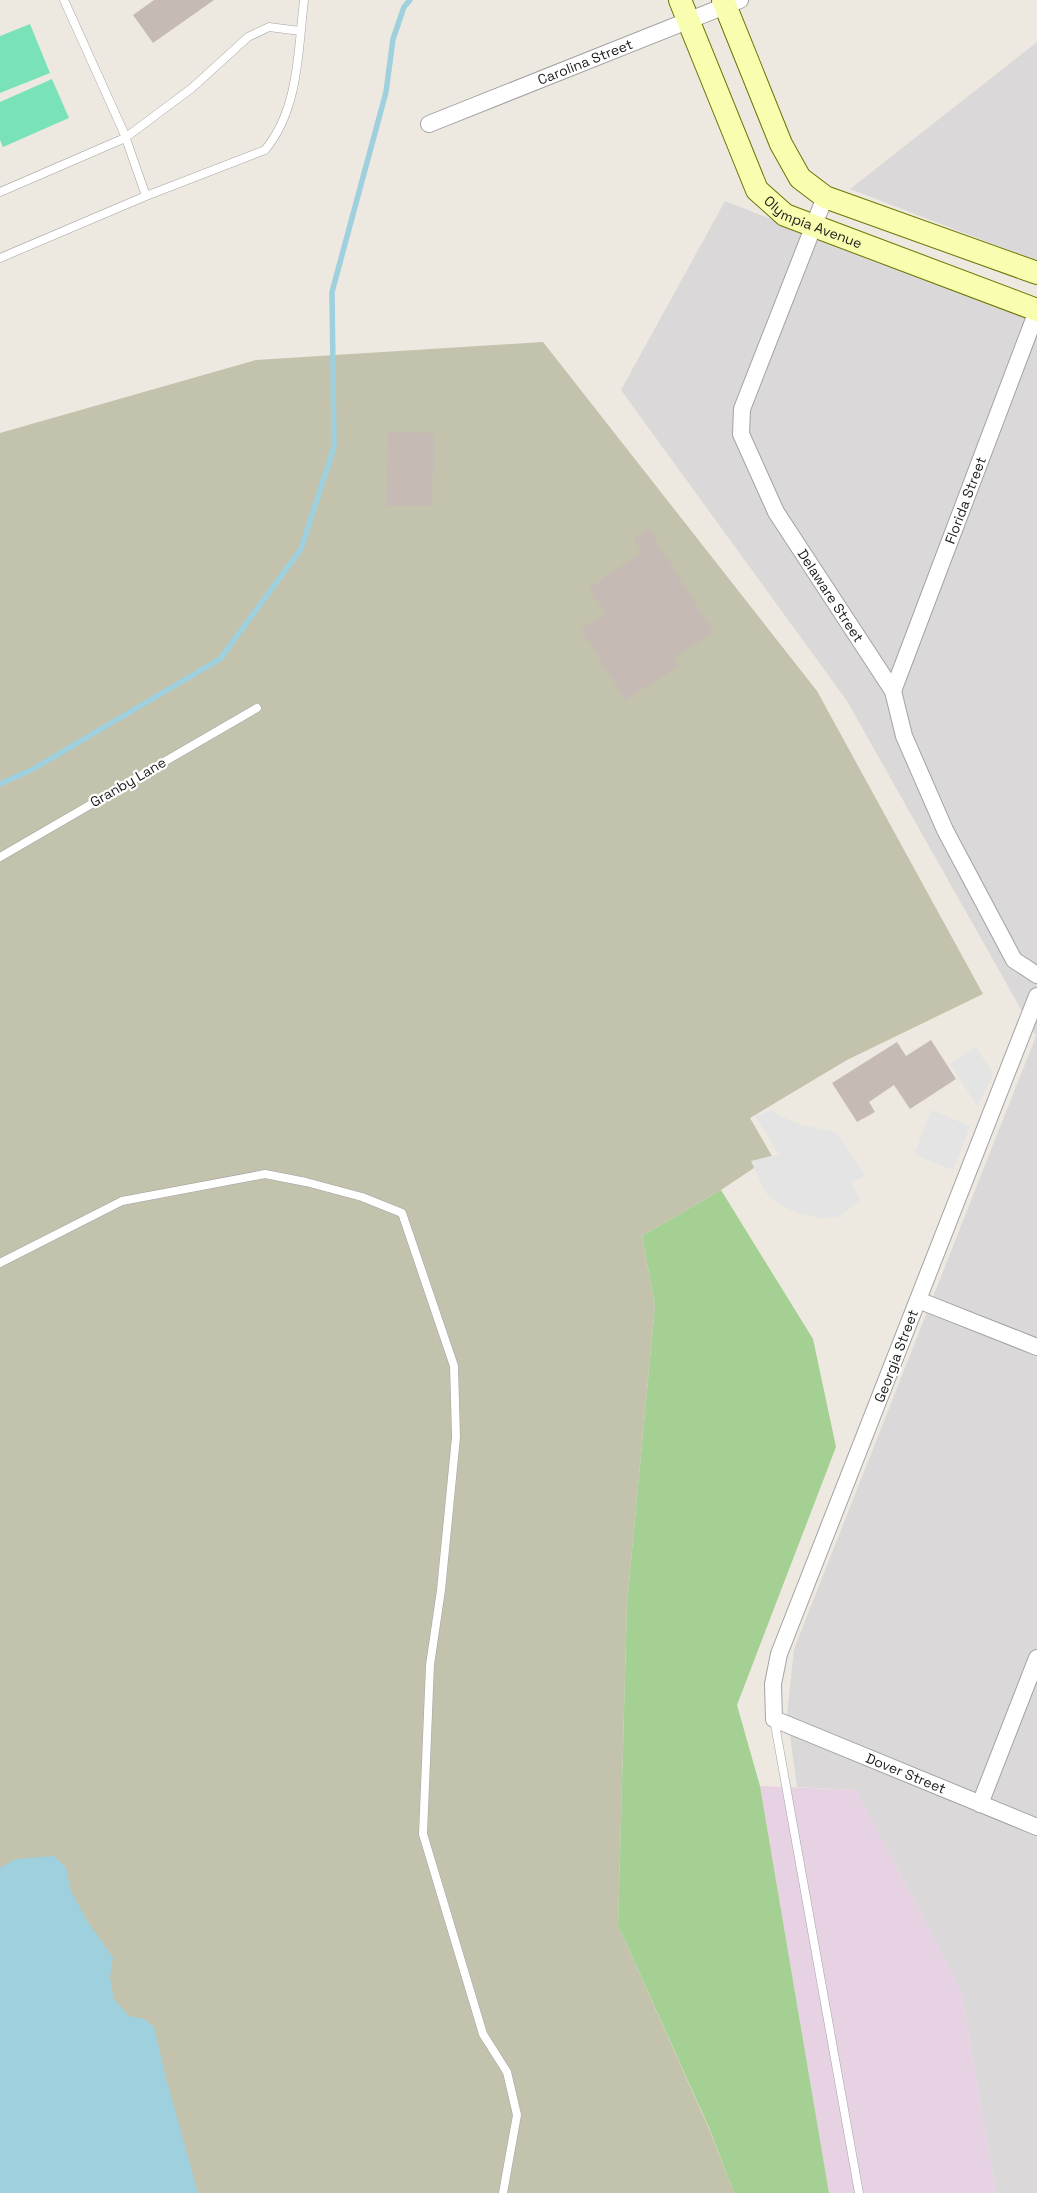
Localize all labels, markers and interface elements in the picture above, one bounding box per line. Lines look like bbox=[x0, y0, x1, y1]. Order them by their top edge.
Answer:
street label: Carolina Street bbox=[535, 35, 635, 89]
street label: Olympia Avenue bbox=[760, 192, 865, 252]
street label: Florida Street bbox=[941, 454, 990, 546]
street label: Delaware Street bbox=[794, 545, 868, 646]
street label: Granby Lane bbox=[87, 753, 169, 811]
street label: Georgia Street bbox=[870, 1307, 922, 1405]
street label: Dover Street bbox=[863, 1749, 949, 1798]

